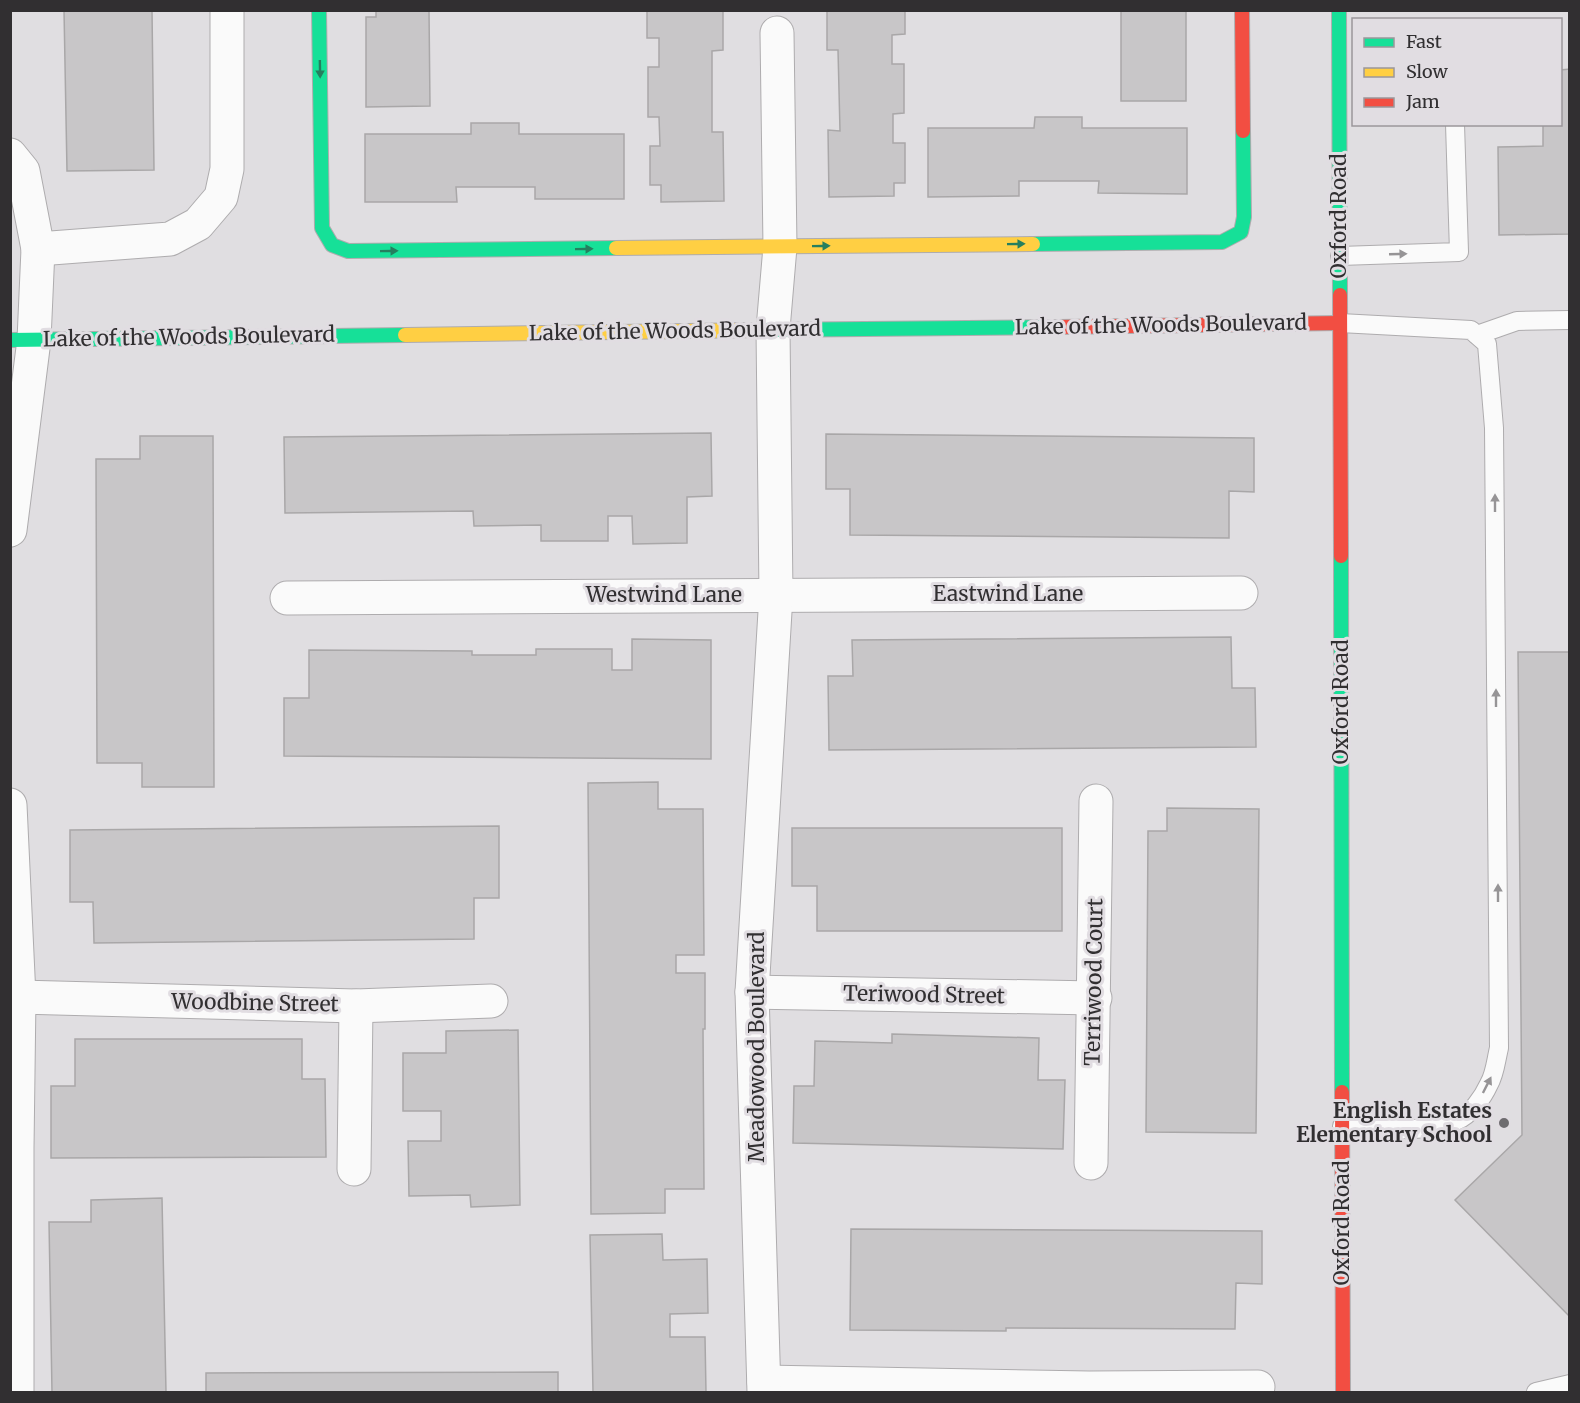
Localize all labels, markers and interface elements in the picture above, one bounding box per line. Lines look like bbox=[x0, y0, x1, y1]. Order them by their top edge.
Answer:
legend bbox=[1352, 18, 1562, 126]
text: Fast bbox=[1406, 30, 1442, 53]
one-way arrow bbox=[315, 59, 325, 78]
text: Slow bbox=[1406, 60, 1449, 83]
text: Jam bbox=[1405, 90, 1440, 113]
street label: Oxford Road bbox=[1325, 153, 1352, 279]
one-way arrow bbox=[1007, 239, 1026, 249]
one-way arrow bbox=[812, 242, 831, 251]
one-way arrow bbox=[575, 244, 594, 254]
one-way arrow bbox=[380, 246, 399, 256]
one-way arrow bbox=[1389, 250, 1408, 259]
street label: Lake of the Woods Boulevard bbox=[1015, 308, 1308, 341]
street label: Lake of the Woods Boulevard bbox=[529, 314, 822, 347]
street label: Lake of the Woods Boulevard bbox=[43, 320, 336, 353]
one-way arrow bbox=[1490, 493, 1499, 512]
street label: Eastwind Lane bbox=[933, 580, 1083, 607]
street label: Westwind Lane bbox=[585, 581, 742, 608]
street label: Oxford Road bbox=[1327, 639, 1354, 765]
one-way arrow bbox=[1491, 688, 1501, 707]
one-way arrow bbox=[1493, 883, 1503, 902]
street label: Terriwood Court bbox=[1079, 898, 1108, 1066]
street label: Meadowood Boulevard bbox=[743, 931, 770, 1162]
street label: Teriwood Street bbox=[843, 980, 1005, 1009]
street label: Woodbine Street bbox=[170, 988, 339, 1017]
one-way arrow bbox=[1482, 1077, 1492, 1094]
place label: English Estates Elementary School bbox=[1296, 1097, 1492, 1148]
marker: English Estates Elementary School bbox=[1497, 1116, 1511, 1130]
street label: Oxford Road bbox=[1328, 1160, 1355, 1286]

